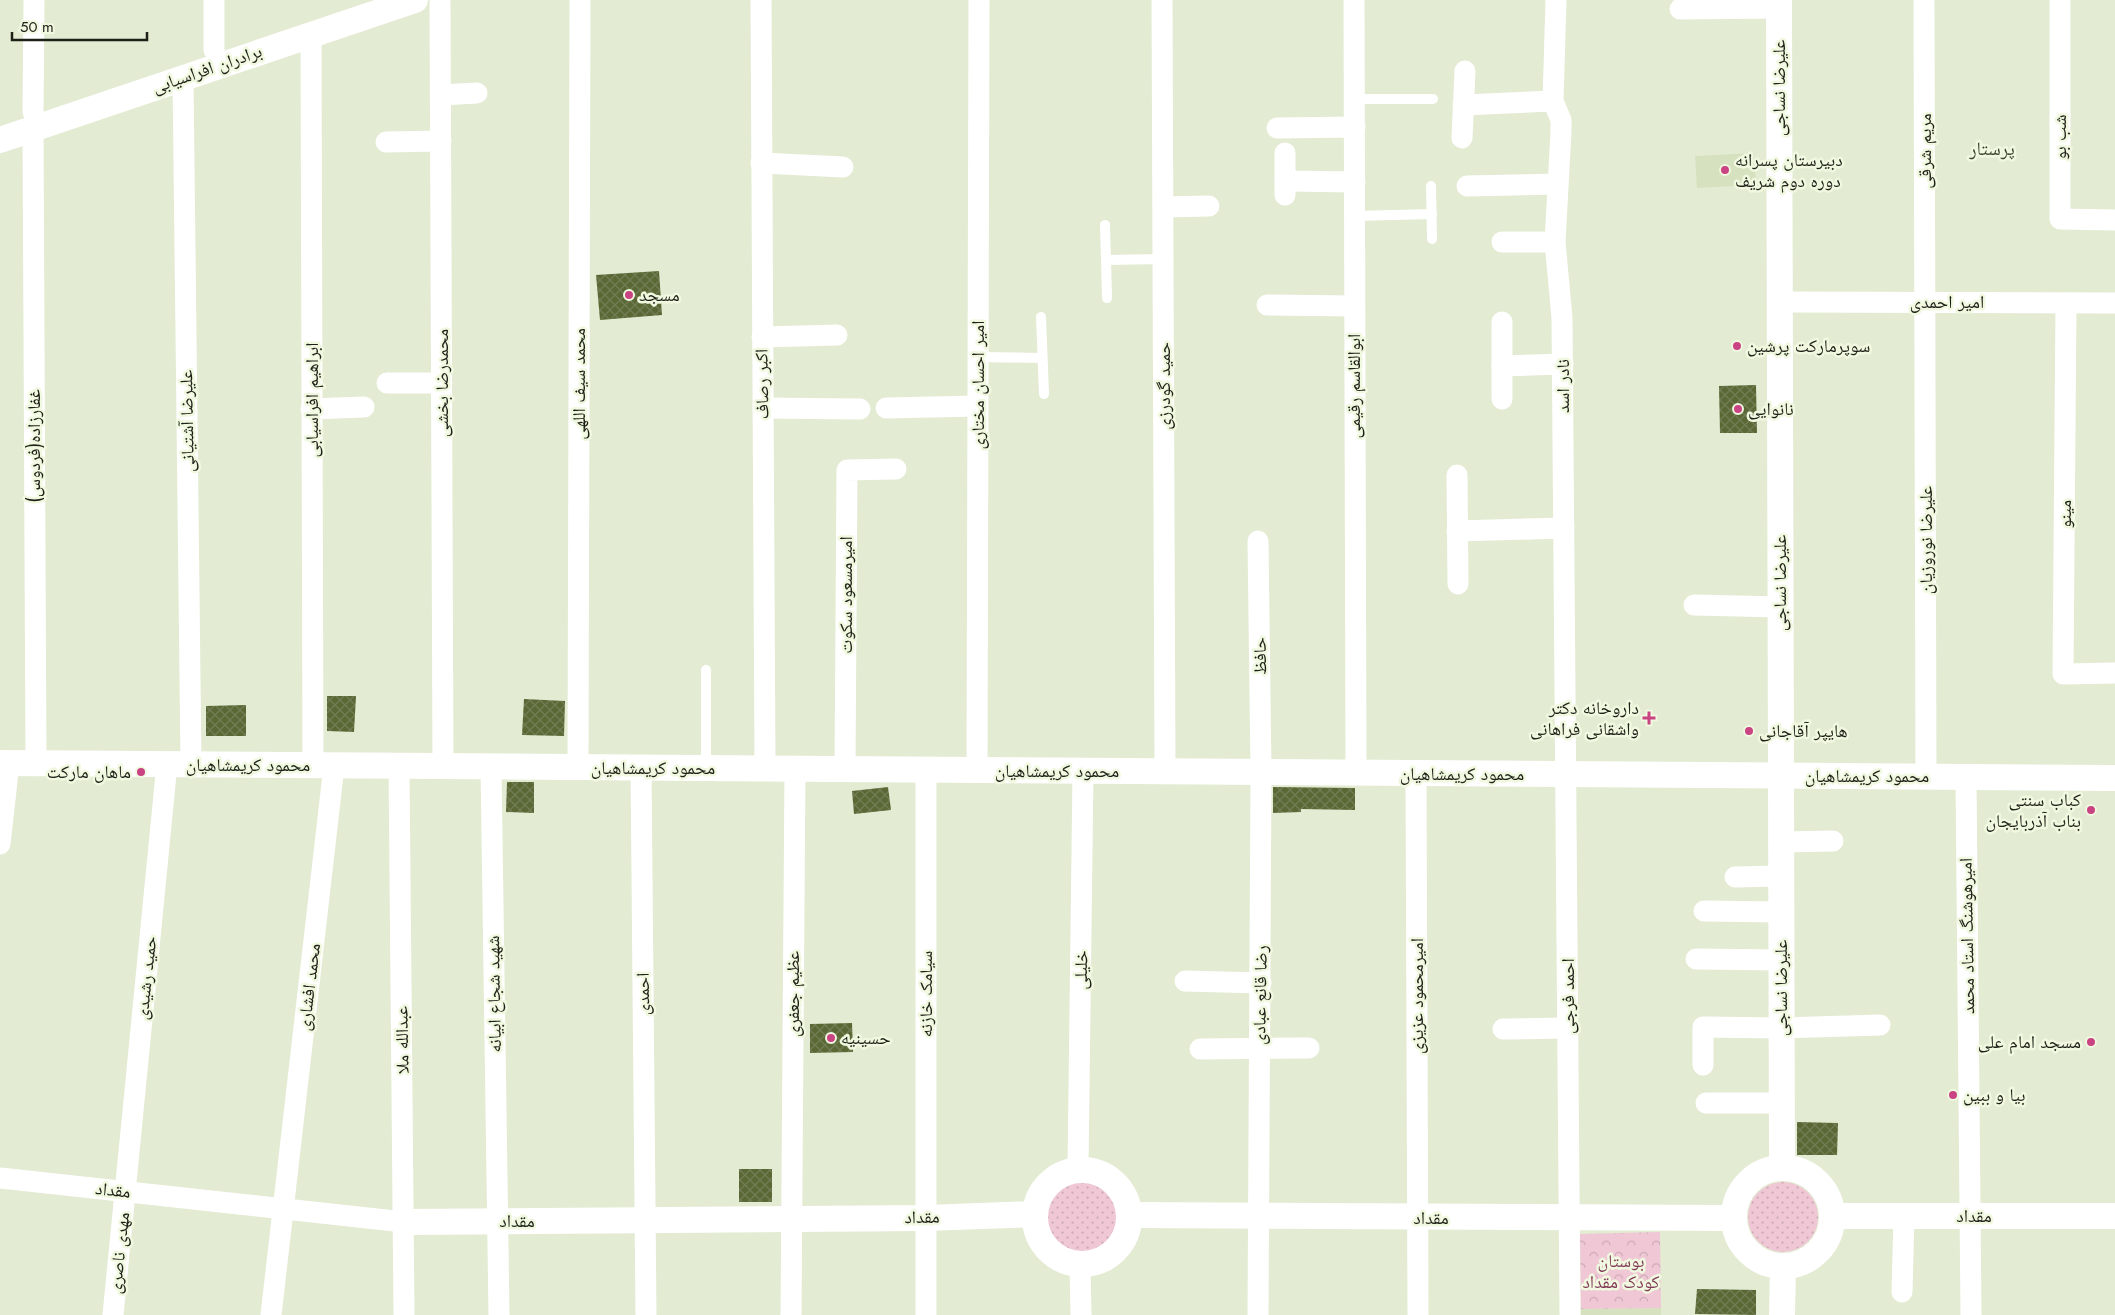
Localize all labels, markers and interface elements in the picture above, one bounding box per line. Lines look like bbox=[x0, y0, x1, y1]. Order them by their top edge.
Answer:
scale bar bbox=[12, 10, 148, 42]
text: 50 m bbox=[20, 16, 54, 38]
street label: برادران افراسیابی bbox=[149, 38, 266, 100]
street label: علیرضا نساجی bbox=[1766, 40, 1792, 136]
street label: مریم شرقی bbox=[1912, 113, 1938, 189]
street label: شب بو bbox=[2047, 114, 2073, 160]
district label: پرستار bbox=[1968, 135, 2015, 162]
place label: دبیرستان پسرانه دوره دوم شریف bbox=[1735, 147, 1843, 194]
marker: دبیرستان پسرانه دوره دوم شریف bbox=[1719, 164, 1731, 176]
place label: مسجد bbox=[639, 282, 680, 308]
marker: مسجد bbox=[623, 289, 635, 301]
street label: امیر احمدی bbox=[1910, 289, 1984, 315]
street label: امیر احسان مختاری bbox=[965, 320, 991, 450]
street label: محمد سیف اللهی bbox=[566, 328, 592, 440]
street label: محمدرضا بخشی bbox=[429, 329, 455, 437]
place label: سوپرمارکت پرشین bbox=[1747, 333, 1870, 359]
street label: ابوالقاسم رقیمی bbox=[1341, 334, 1367, 438]
marker: سوپرمارکت پرشین bbox=[1731, 340, 1743, 352]
street label: حمید گودرزی bbox=[1151, 342, 1177, 430]
street label: ابراهیم افراسیابی bbox=[299, 343, 325, 457]
street label: اکبر رصاف bbox=[748, 348, 776, 420]
street label: نادر اسد bbox=[1550, 359, 1576, 413]
street label: علیرضا آشتیانی bbox=[173, 370, 201, 472]
street label: غفارزاده(فردوس) bbox=[21, 389, 47, 503]
place label: نانوایی bbox=[1748, 396, 1794, 422]
marker: نانوایی bbox=[1732, 403, 1744, 415]
street label: علیرضا نوروزیان bbox=[1913, 486, 1939, 594]
street label: مینو bbox=[2052, 500, 2078, 528]
street label: علیرضا نساجی bbox=[1767, 535, 1793, 631]
street label: امیرمسعود سکوت bbox=[833, 536, 859, 654]
street label: حافظ bbox=[1247, 637, 1273, 675]
place label: داروخانه دکتر واشقانی فراهانی bbox=[1530, 695, 1639, 742]
marker: داروخانه دکتر واشقانی فراهانی bbox=[1643, 712, 1655, 724]
place label: هایپر آقاجانی bbox=[1759, 718, 1848, 744]
marker: هایپر آقاجانی bbox=[1743, 725, 1755, 737]
street label: محمود کریمشاهیان bbox=[186, 752, 310, 778]
street label: محمود کریمشاهیان bbox=[591, 755, 715, 781]
street label: محمود کریمشاهیان bbox=[995, 758, 1119, 784]
place label: ماهان مارکت bbox=[47, 759, 131, 785]
street label: محمود کریمشاهیان bbox=[1400, 761, 1524, 787]
street label: محمود کریمشاهیان bbox=[1805, 763, 1929, 789]
marker: ماهان مارکت bbox=[135, 766, 147, 778]
place label: کباب سنتی بناب آذربایجان bbox=[1985, 787, 2082, 834]
marker: کباب سنتی بناب آذربایجان bbox=[2085, 804, 2097, 816]
street label: امیرهوشنگ استاد محمد bbox=[1953, 858, 1981, 1014]
street label: حمید رشیدی bbox=[129, 935, 163, 1021]
street label: شهید شجاع ابیانه bbox=[480, 935, 508, 1053]
street label: امیرمحمود عزیزی bbox=[1404, 938, 1430, 1054]
street label: علیرضا نساجی bbox=[1768, 940, 1794, 1036]
street label: محمد افشاری bbox=[291, 942, 327, 1032]
street label: رضا قانع عبادی bbox=[1246, 945, 1274, 1045]
street label: خلیلی bbox=[1068, 950, 1094, 990]
street label: عظیم جعفری bbox=[780, 951, 806, 1037]
street label: سیامک خازنه bbox=[913, 951, 939, 1037]
street label: احمد فرجی bbox=[1555, 958, 1581, 1034]
street label: احمدی bbox=[630, 972, 656, 1016]
street label: عبدالله ملا bbox=[388, 1006, 416, 1074]
place label: حسینیه bbox=[841, 1025, 891, 1051]
place label: مسجد امام علی bbox=[1978, 1029, 2081, 1055]
marker: حسینیه bbox=[825, 1032, 837, 1044]
marker: مسجد امام علی bbox=[2085, 1036, 2097, 1048]
place label: بیا و ببین bbox=[1963, 1082, 2025, 1108]
marker: بیا و ببین bbox=[1947, 1089, 1959, 1101]
street label: مقداد bbox=[94, 1175, 132, 1205]
street label: مقداد bbox=[1956, 1203, 1992, 1229]
street label: مقداد bbox=[904, 1204, 940, 1230]
street label: مقداد bbox=[1413, 1205, 1449, 1231]
street label: مقداد bbox=[499, 1208, 535, 1234]
street label: مهدی ناصری bbox=[102, 1211, 136, 1295]
park label: بوستان کودک مقداد bbox=[1582, 1248, 1660, 1295]

